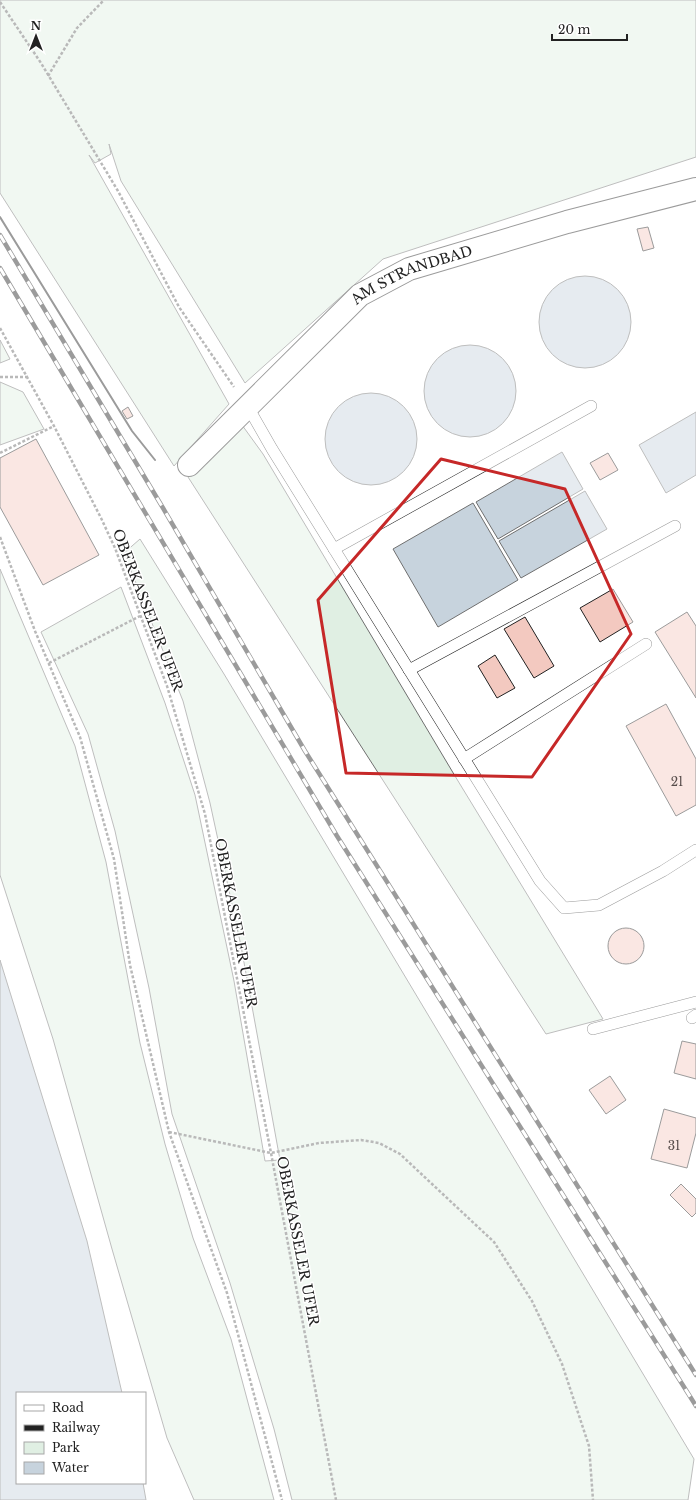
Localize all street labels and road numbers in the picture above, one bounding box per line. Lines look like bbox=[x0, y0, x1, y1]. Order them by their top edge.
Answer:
street label: AM STRANDBAD bbox=[346, 242, 475, 309]
street label: OBERKASSELER UFER bbox=[109, 526, 188, 695]
street label: OBERKASSELER UFER bbox=[211, 837, 261, 1010]
street label: OBERKASSELER UFER bbox=[273, 1155, 323, 1328]

